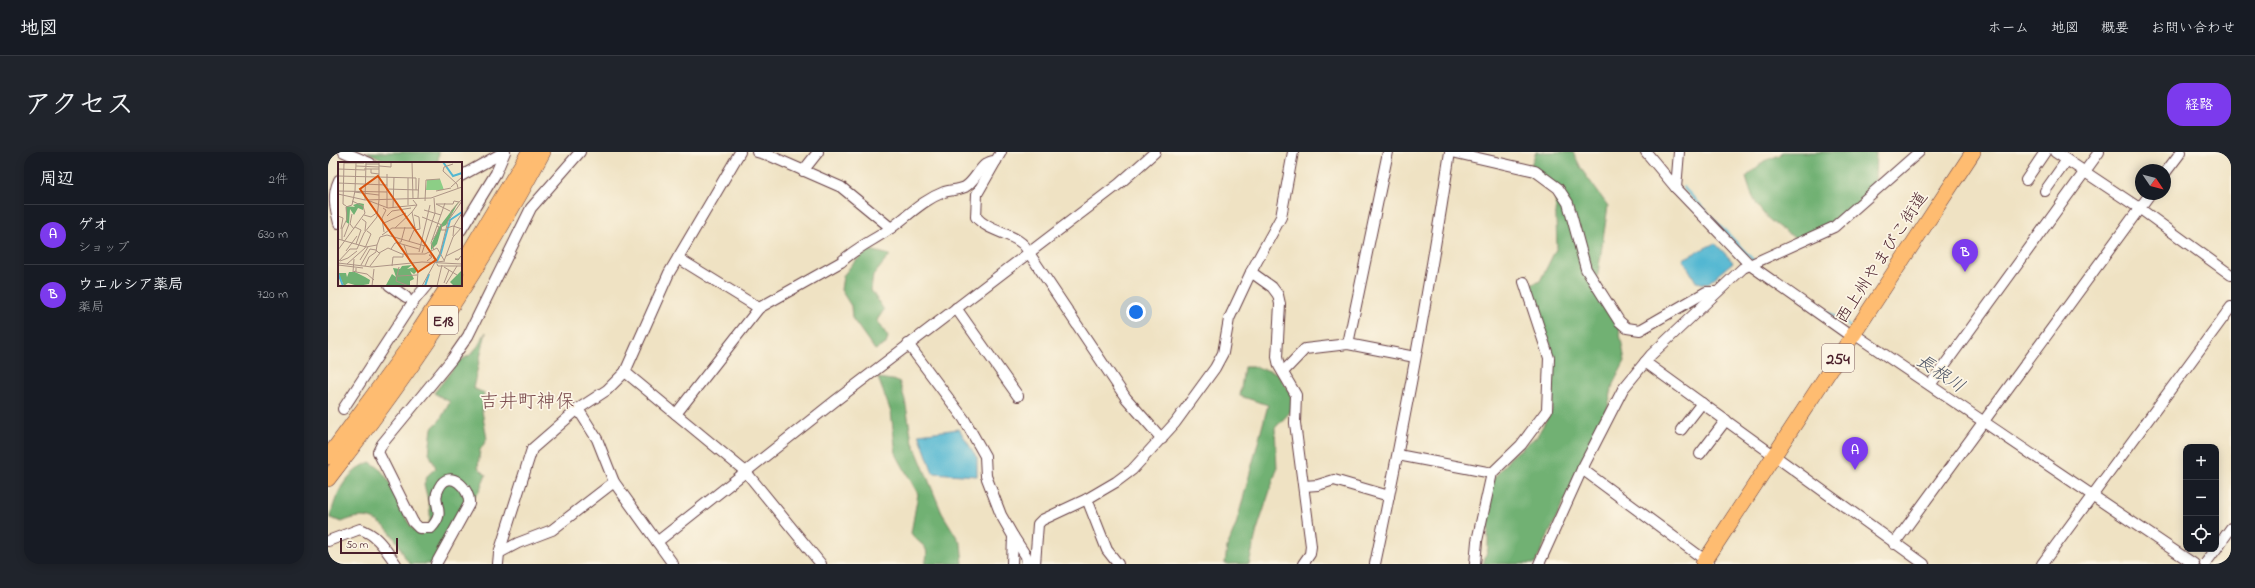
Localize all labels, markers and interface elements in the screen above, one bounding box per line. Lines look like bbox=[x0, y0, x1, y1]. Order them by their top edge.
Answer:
text: 地図 bbox=[20, 16, 58, 43]
text: ホーム bbox=[1988, 18, 2029, 39]
text: 地図 bbox=[2051, 18, 2079, 39]
text: 概要 bbox=[2101, 18, 2129, 39]
text: お問い合わせ bbox=[2151, 18, 2235, 39]
button: 経路 bbox=[2167, 83, 2231, 126]
text: アクセス bbox=[24, 86, 134, 127]
inset map bbox=[338, 162, 462, 286]
north arrow bbox=[2135, 164, 2171, 200]
text: 周辺 bbox=[40, 167, 74, 192]
text: 2件 bbox=[269, 170, 288, 189]
street label: 西上州やまびこ街道 bbox=[1830, 187, 1934, 329]
text: ゲオ bbox=[78, 214, 108, 236]
text: A bbox=[49, 225, 57, 244]
text: 630 m bbox=[258, 225, 288, 244]
text: ショップ bbox=[78, 238, 129, 257]
pin: B bbox=[1952, 239, 1978, 272]
text: ウエルシア薬局 bbox=[78, 274, 183, 296]
text: B bbox=[49, 285, 57, 304]
text: 720 m bbox=[257, 285, 288, 304]
text: 薬局 bbox=[78, 298, 104, 317]
your location bbox=[1126, 302, 1146, 322]
road number: E18 bbox=[428, 306, 458, 334]
road number: 254 bbox=[1822, 344, 1854, 372]
water label: 長根川 bbox=[1910, 349, 1970, 401]
district label: 吉井町神保 bbox=[479, 389, 575, 416]
pin: A bbox=[1842, 437, 1868, 470]
map controls bbox=[2183, 444, 2219, 552]
button: + bbox=[2183, 444, 2219, 480]
button: − bbox=[2183, 480, 2219, 516]
button: locate bbox=[2183, 516, 2219, 552]
scale bar bbox=[340, 536, 398, 555]
text: 50 m bbox=[346, 537, 368, 553]

